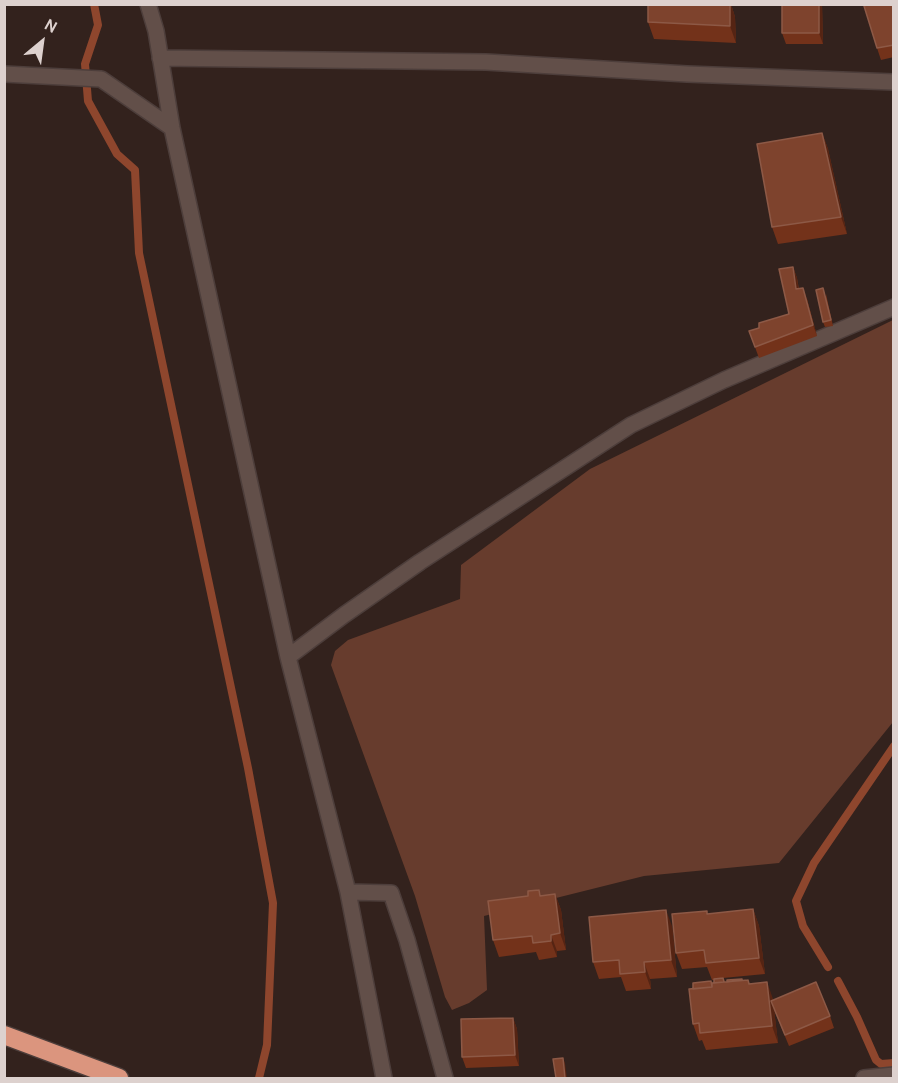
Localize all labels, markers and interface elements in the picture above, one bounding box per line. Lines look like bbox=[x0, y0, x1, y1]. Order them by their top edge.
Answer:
north arrow bbox=[12, 12, 72, 72]
text: N bbox=[41, 15, 61, 37]

